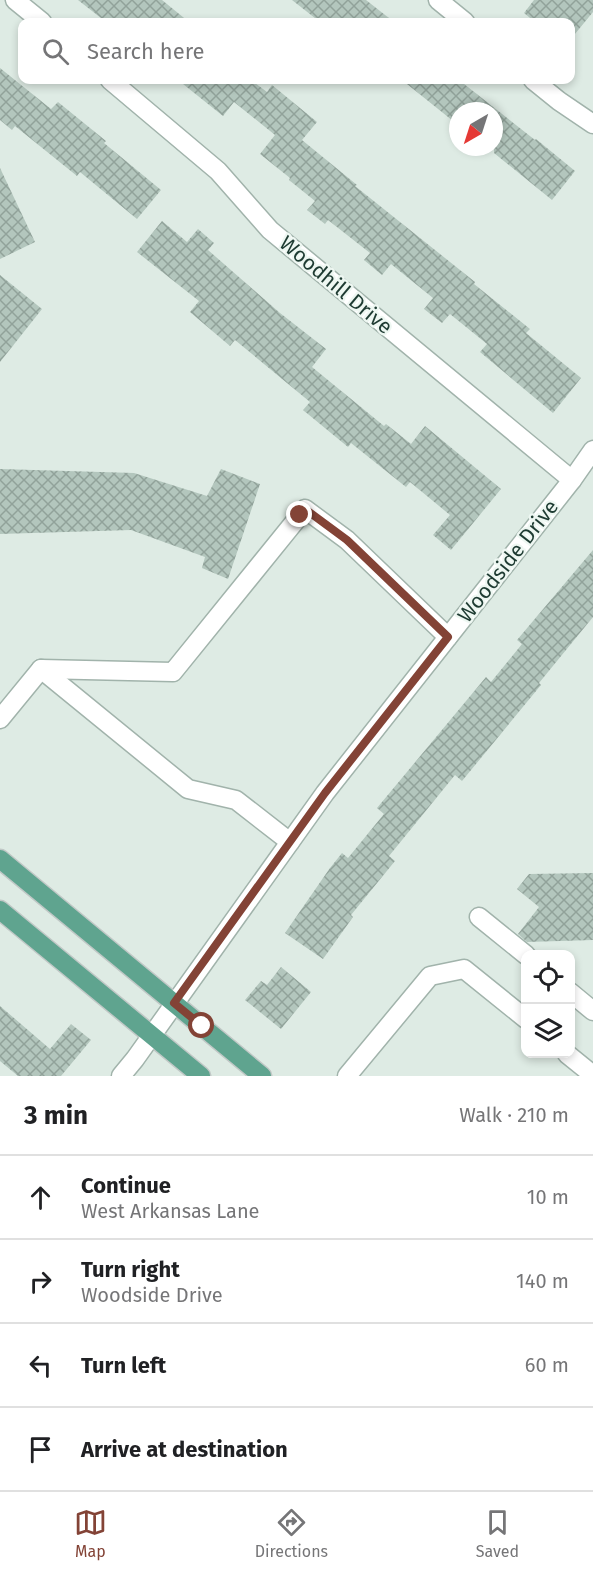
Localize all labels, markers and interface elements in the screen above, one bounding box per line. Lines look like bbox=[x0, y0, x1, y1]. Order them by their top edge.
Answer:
search box bbox=[18, 18, 575, 84]
icon: search bbox=[39, 35, 72, 68]
text: Search here bbox=[87, 38, 205, 65]
north arrow bbox=[449, 102, 503, 156]
street label: Woodhill Drive bbox=[274, 230, 398, 340]
street label: Woodside Drive bbox=[452, 494, 564, 628]
route end bbox=[286, 501, 312, 527]
map controls bbox=[521, 950, 575, 1058]
button: locate bbox=[521, 950, 575, 1004]
button: layers bbox=[521, 1004, 575, 1058]
route start bbox=[188, 1012, 214, 1038]
text: 3 min bbox=[24, 1100, 88, 1131]
text: Walk · 210 m bbox=[459, 1103, 569, 1127]
text: Continue bbox=[81, 1172, 171, 1199]
icon: ahead bbox=[24, 1181, 57, 1214]
text: 10 m bbox=[527, 1185, 569, 1209]
text: West Arkansas Lane bbox=[81, 1199, 260, 1223]
text: Turn right bbox=[81, 1256, 180, 1283]
icon: right bbox=[24, 1265, 57, 1298]
text: 140 m bbox=[516, 1269, 569, 1293]
text: Woodside Drive bbox=[81, 1283, 223, 1307]
icon: left bbox=[24, 1349, 57, 1382]
text: Turn left bbox=[81, 1352, 166, 1379]
text: 60 m bbox=[525, 1353, 569, 1377]
icon: arrive bbox=[24, 1433, 57, 1466]
text: Arrive at destination bbox=[81, 1436, 288, 1463]
tab: Map bbox=[74, 1506, 107, 1561]
tab: Directions bbox=[255, 1506, 328, 1561]
tab: Saved bbox=[476, 1506, 519, 1561]

